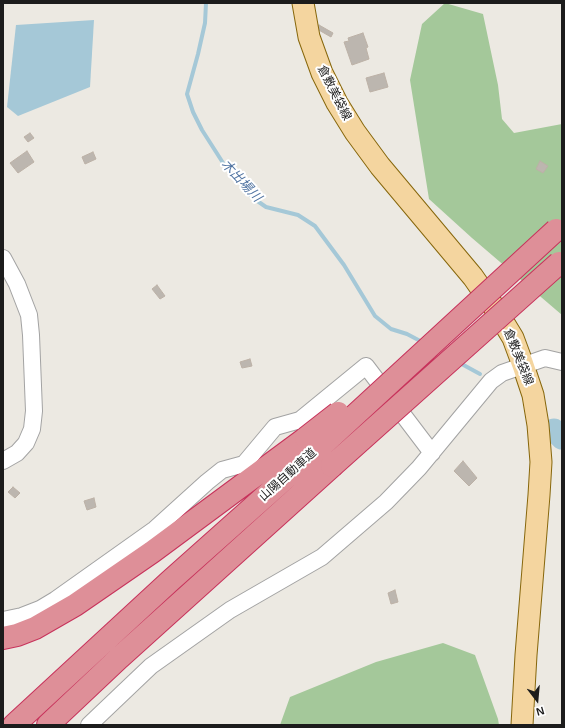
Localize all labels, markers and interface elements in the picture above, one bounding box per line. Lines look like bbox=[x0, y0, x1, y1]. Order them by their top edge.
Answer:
street label: 倉敷美袋線 bbox=[314, 63, 354, 123]
water label: 木出場川 bbox=[218, 157, 264, 205]
street label: 倉敷美袋線 bbox=[500, 326, 536, 388]
street label: 山陽自動車道 bbox=[256, 446, 320, 504]
north arrow bbox=[517, 680, 557, 720]
text: N bbox=[535, 705, 546, 718]

